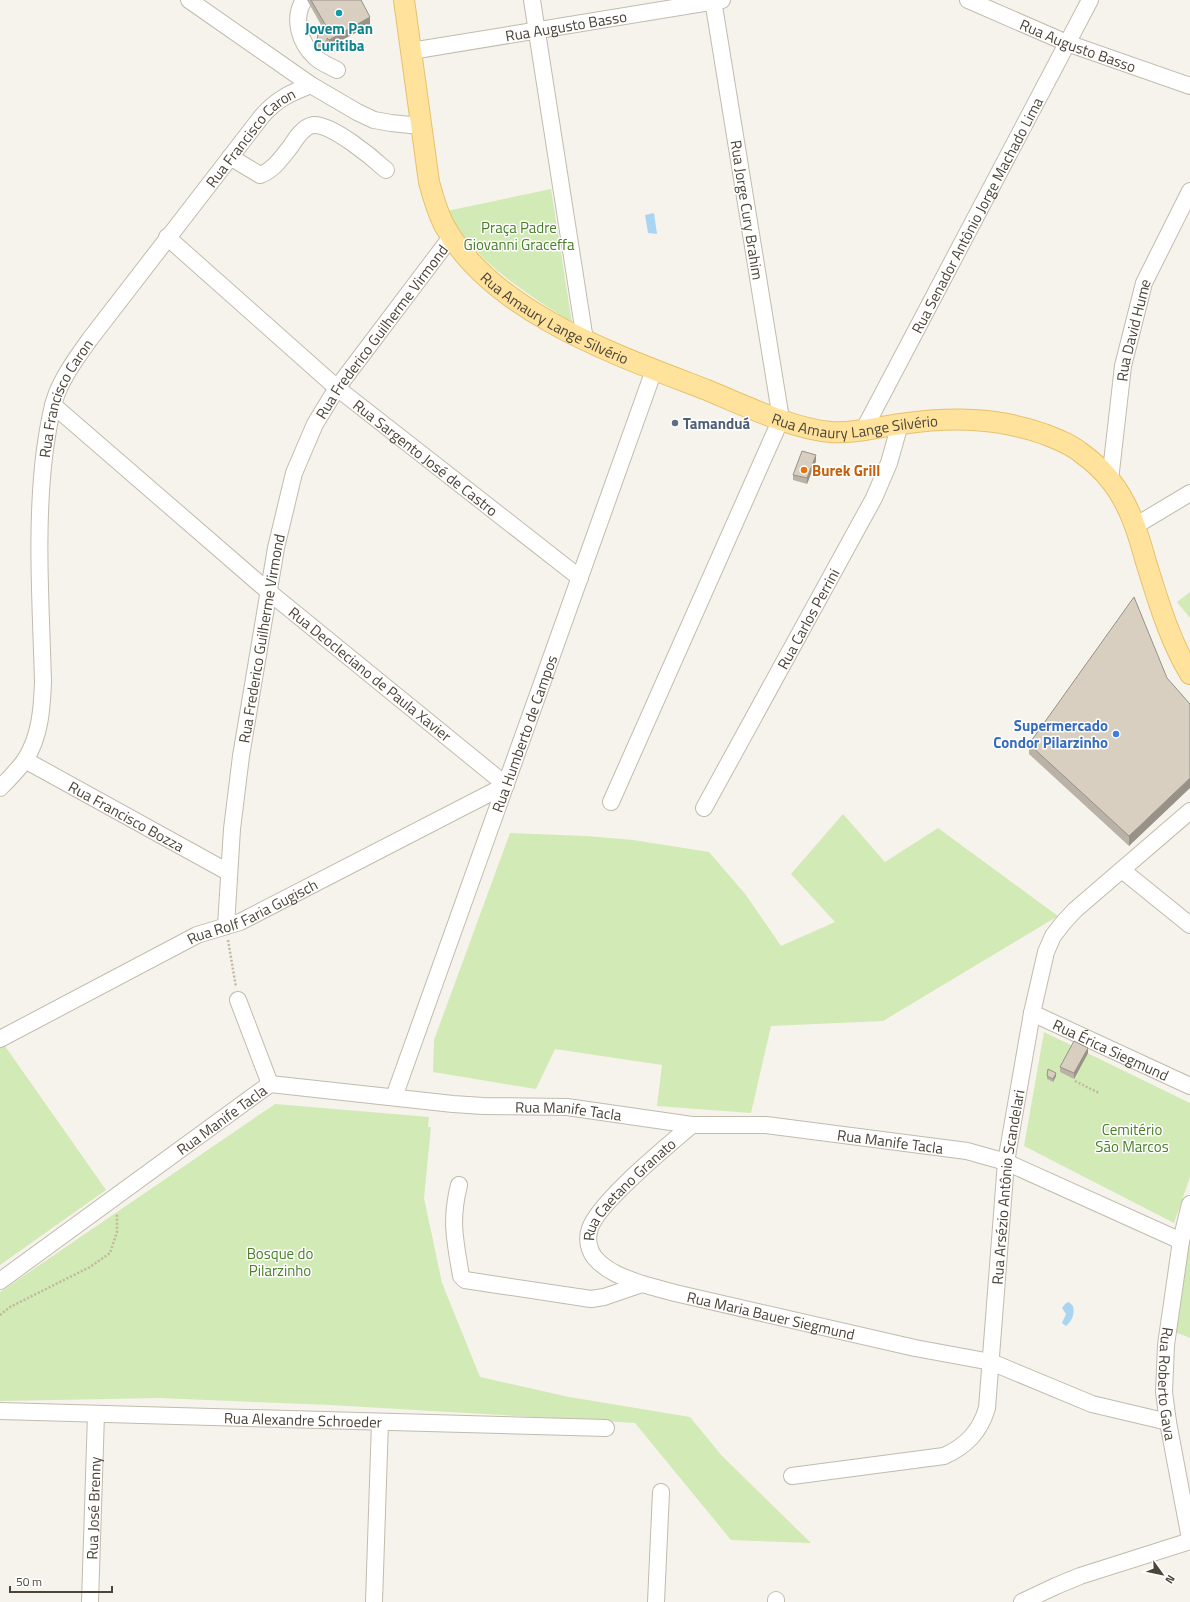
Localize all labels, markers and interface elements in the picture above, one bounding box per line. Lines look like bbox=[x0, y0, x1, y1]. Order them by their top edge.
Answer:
street label: Rua Augusto Basso bbox=[504, 4, 628, 47]
marker: Jovem Pan Curitiba bbox=[334, 8, 344, 18]
street label: Rua Augusto Basso bbox=[1016, 12, 1139, 78]
place label: Jovem Pan Curitiba bbox=[305, 17, 373, 57]
street label: Rua Francisco Caron bbox=[200, 82, 299, 192]
street label: Rua Senador Antônio Jorge Machado Lima bbox=[905, 92, 1049, 337]
street label: Rua Jorge Cury Brahim bbox=[725, 138, 769, 282]
park label: Praça Padre Giovanni Graceffa bbox=[463, 216, 575, 256]
street label: Rua Frederico Guilherme Virmond bbox=[309, 239, 453, 423]
street label: Rua Amaury Lange Silvério bbox=[476, 266, 632, 370]
street label: Rua David Hume bbox=[1110, 274, 1156, 383]
street label: Rua Francisco Caron bbox=[33, 334, 98, 459]
street label: Rua Sargento José de Castro bbox=[348, 393, 503, 521]
street label: Rua Amaury Lange Silvério bbox=[769, 406, 939, 444]
place label: Tamanduá bbox=[683, 412, 751, 435]
marker: Tamanduá bbox=[670, 418, 680, 428]
place label: Burek Grill bbox=[812, 459, 880, 482]
marker: Burek Grill bbox=[799, 465, 809, 475]
street label: Rua Frederico Guilherme Virmond bbox=[232, 531, 291, 745]
street label: Rua Carlos Perrini bbox=[771, 564, 845, 673]
street label: Rua Deocleciano de Paula Xavier bbox=[284, 601, 456, 747]
street label: Rua Humberto de Campos bbox=[485, 652, 563, 815]
place label: Supermercado Condor Pilarzinho bbox=[993, 714, 1108, 754]
marker: Supermercado Condor Pilarzinho bbox=[1111, 729, 1121, 739]
street label: Rua Francisco Bozza bbox=[64, 775, 189, 858]
street label: Rua Rolf Faria Gugisch bbox=[183, 873, 321, 950]
street label: Rua Érica Siegmund bbox=[1049, 1013, 1173, 1086]
street label: Rua Manife Tacla bbox=[171, 1078, 272, 1160]
street label: Rua Arsézio Antônio Scandelari bbox=[985, 1088, 1030, 1285]
street label: Rua Manife Tacla bbox=[515, 1095, 624, 1126]
park label: Cemitério São Marcos bbox=[1095, 1118, 1169, 1158]
street label: Rua Manife Tacla bbox=[836, 1123, 945, 1159]
street label: Rua Caetano Granato bbox=[577, 1132, 681, 1242]
park label: Bosque do Pilarzinho bbox=[247, 1242, 313, 1282]
street label: Rua Maria Bauer Siegmund bbox=[685, 1285, 857, 1345]
street label: Rua Roberto Gava bbox=[1152, 1326, 1183, 1443]
street label: Rua Alexandre Schroeder bbox=[224, 1406, 382, 1433]
street label: Rua José Brenny bbox=[80, 1456, 106, 1560]
north arrow bbox=[1142, 1554, 1182, 1594]
scale bar bbox=[10, 1568, 112, 1594]
text: 50 m bbox=[16, 1572, 42, 1591]
text: N bbox=[1162, 1572, 1179, 1587]

